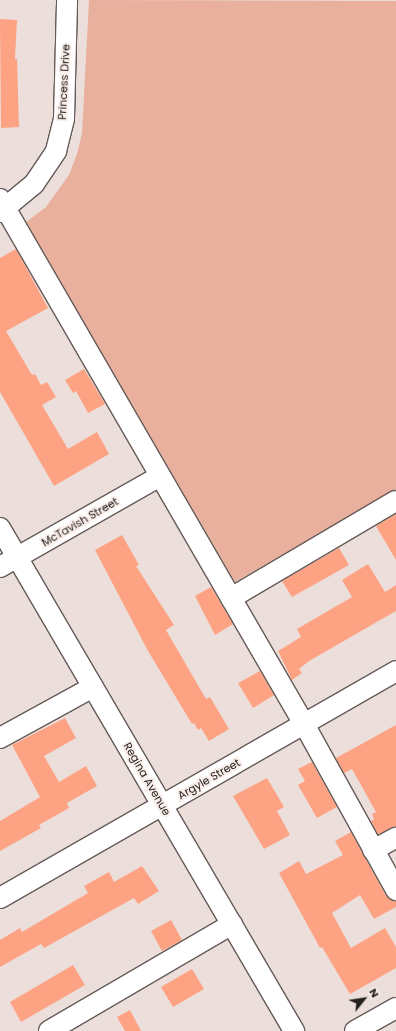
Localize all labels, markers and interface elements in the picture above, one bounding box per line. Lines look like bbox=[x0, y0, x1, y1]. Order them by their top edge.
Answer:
street label: Princess Drive bbox=[55, 44, 73, 120]
street label: McTavish Street bbox=[39, 495, 121, 549]
street label: Regina Avenue bbox=[121, 740, 173, 818]
street label: Argyle Street bbox=[175, 756, 243, 802]
north arrow bbox=[344, 979, 384, 1019]
text: N bbox=[365, 985, 383, 1001]

